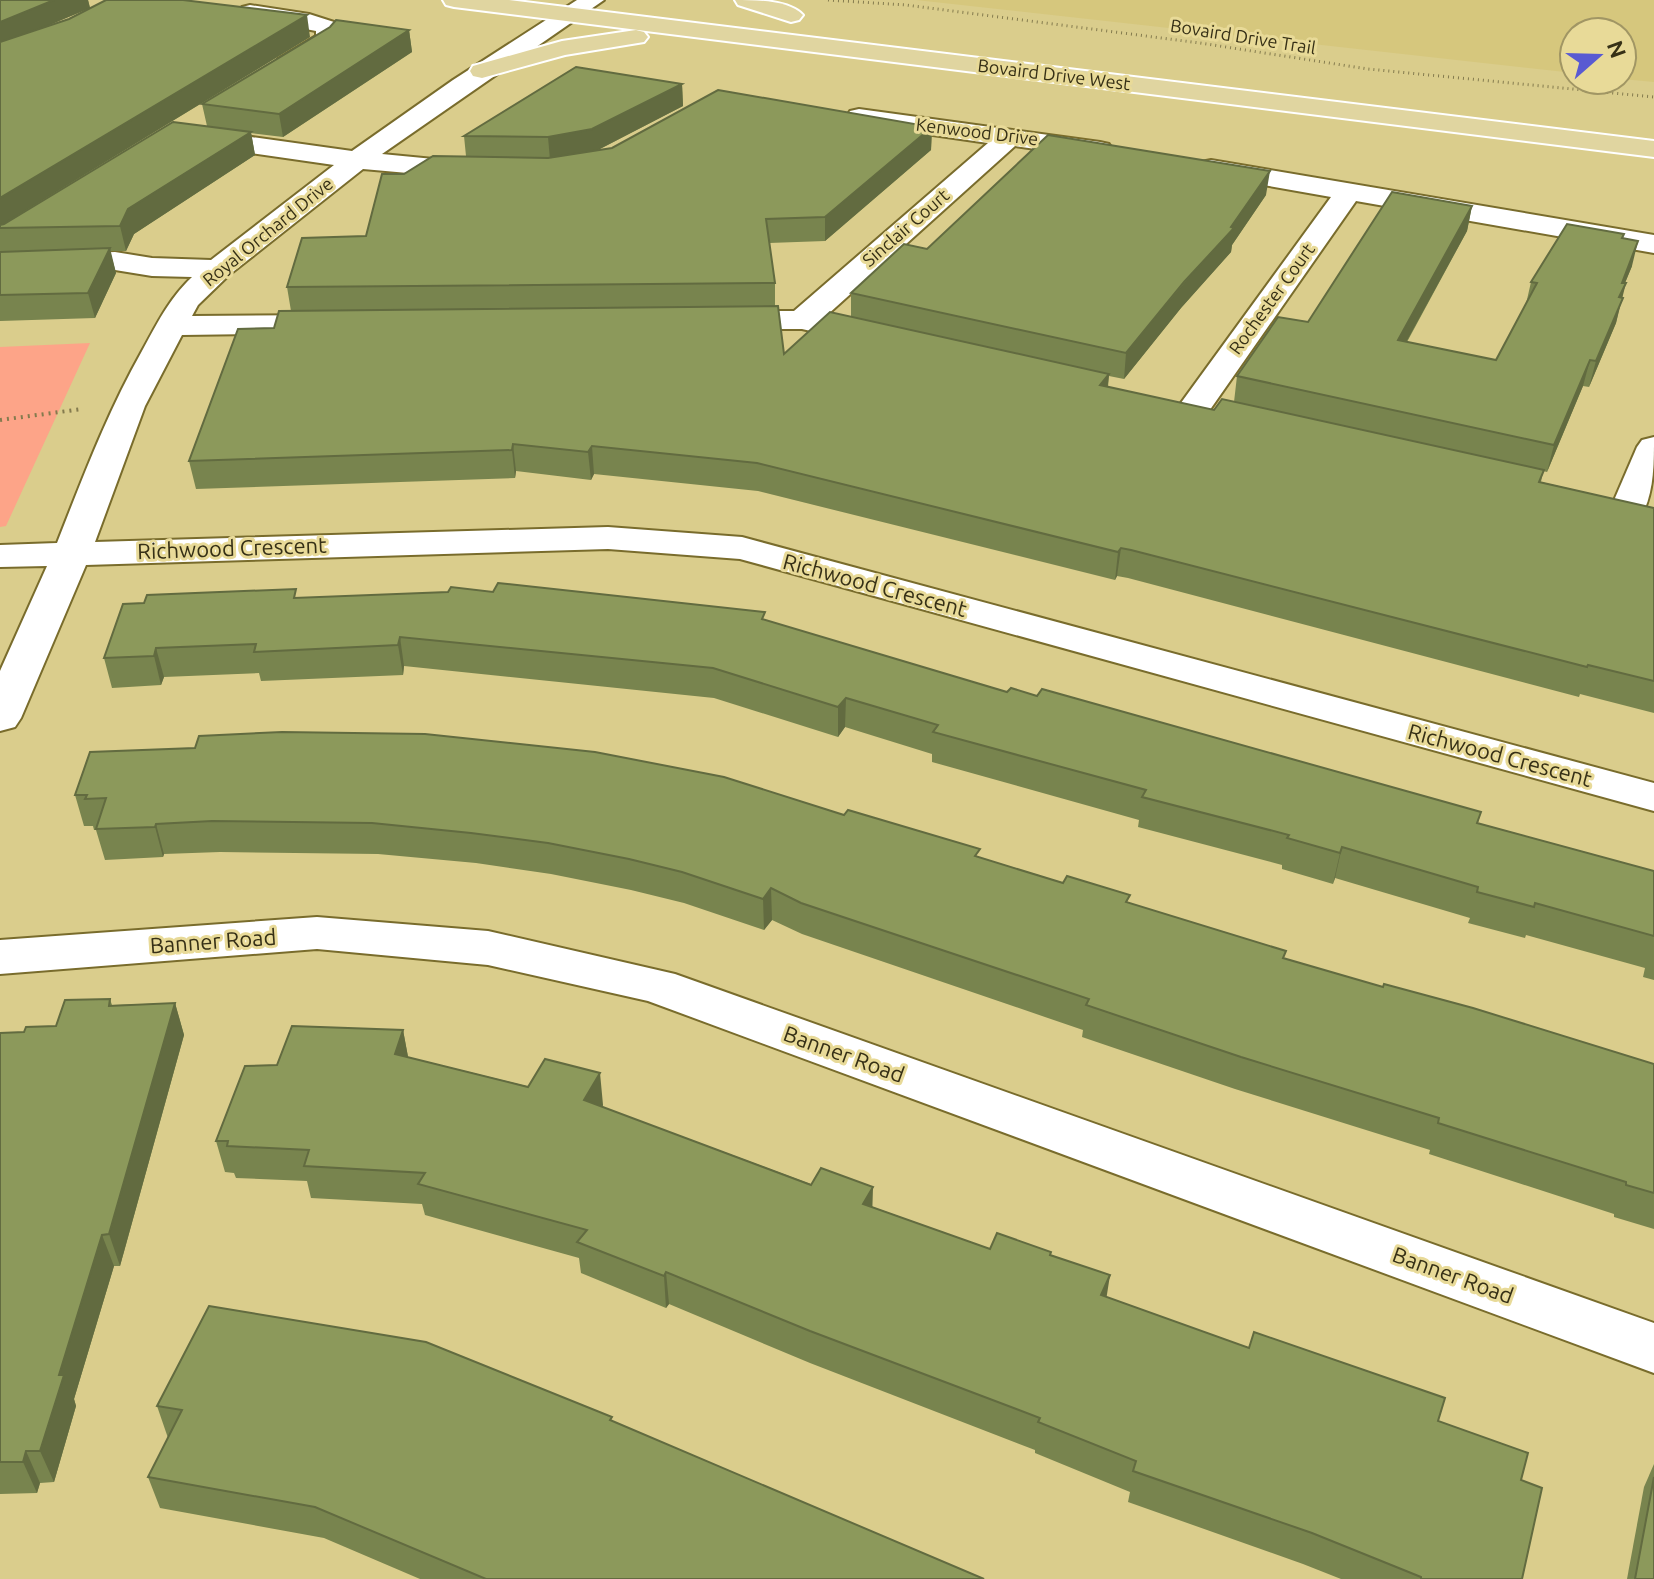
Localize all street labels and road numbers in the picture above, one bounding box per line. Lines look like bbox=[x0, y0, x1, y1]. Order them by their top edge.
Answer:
street label: Bovaird Drive Trail bbox=[1169, 15, 1318, 57]
street label: Bovaird Drive West bbox=[977, 55, 1132, 93]
street label: Kenwood Drive bbox=[915, 114, 1039, 148]
street label: Royal Orchard Drive bbox=[198, 173, 336, 290]
street label: Sinclair Court bbox=[858, 184, 952, 270]
street label: Rochester Court bbox=[1224, 239, 1318, 358]
street label: Richwood Crescent bbox=[137, 532, 327, 563]
street label: Richwood Crescent bbox=[780, 548, 970, 621]
street label: Richwood Crescent bbox=[1405, 718, 1595, 791]
street label: Banner Road bbox=[149, 924, 277, 957]
street label: Banner Road bbox=[780, 1020, 908, 1087]
street label: Banner Road bbox=[1389, 1241, 1517, 1308]

